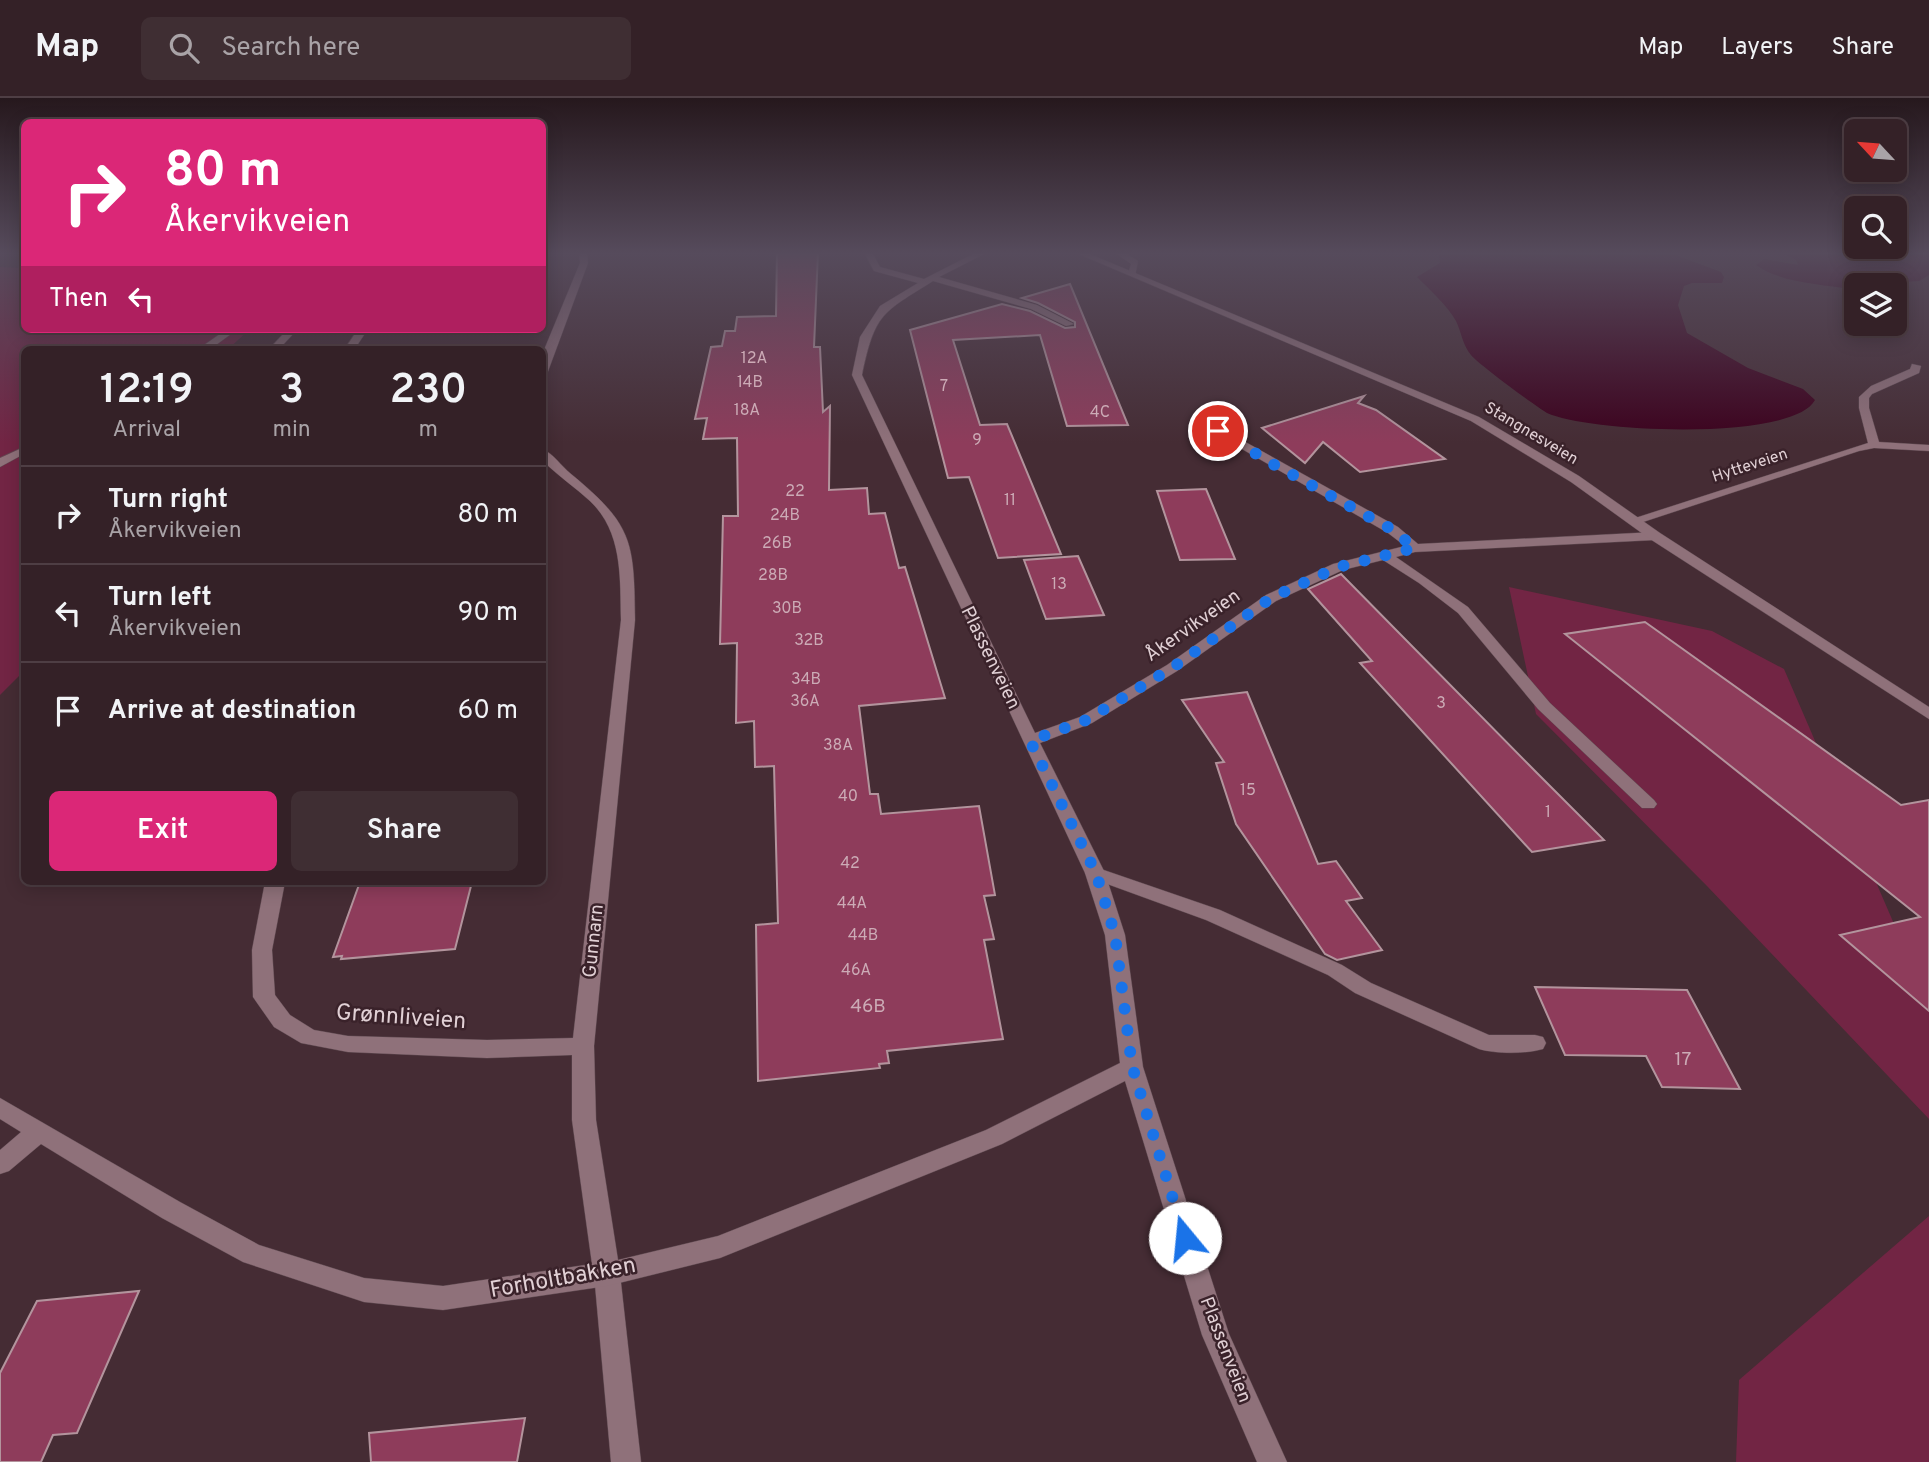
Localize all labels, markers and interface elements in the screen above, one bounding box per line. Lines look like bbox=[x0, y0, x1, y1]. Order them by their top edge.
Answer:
search box bbox=[141, 17, 631, 80]
text: Map bbox=[35, 27, 99, 69]
icon: search bbox=[165, 29, 203, 67]
text: Search here bbox=[221, 32, 360, 65]
text: Map bbox=[1638, 33, 1683, 63]
text: Layers bbox=[1721, 33, 1793, 63]
text: Share bbox=[1831, 33, 1894, 63]
north arrow bbox=[1844, 119, 1908, 182]
map controls bbox=[1844, 119, 1907, 336]
text: 80 m bbox=[164, 142, 281, 204]
icon: right bbox=[49, 147, 140, 238]
button: search bbox=[1844, 196, 1907, 259]
text: Åkervikveien bbox=[164, 203, 350, 243]
button: layers bbox=[1844, 273, 1907, 336]
icon: left bbox=[122, 280, 160, 318]
text: Then bbox=[49, 283, 108, 316]
house number: 12A bbox=[741, 349, 767, 369]
text: 12:19 bbox=[100, 365, 194, 418]
text: 3 bbox=[279, 365, 304, 418]
text: 230 bbox=[389, 365, 467, 418]
house number: 14B bbox=[737, 373, 763, 393]
house number: 7 bbox=[940, 377, 948, 397]
street label: Stangnesveien bbox=[1481, 398, 1581, 470]
house number: 18A bbox=[734, 401, 760, 421]
pin bbox=[1188, 401, 1248, 461]
house number: 4C bbox=[1090, 403, 1110, 423]
icon: arrive bbox=[1199, 412, 1237, 450]
text: Arrival bbox=[112, 416, 181, 445]
text: min bbox=[272, 416, 311, 445]
text: m bbox=[419, 416, 438, 445]
house number: 9 bbox=[972, 431, 982, 451]
street label: Hytteveien bbox=[1710, 444, 1790, 488]
house number: 22 bbox=[785, 482, 805, 502]
text: Turn right bbox=[108, 484, 228, 517]
house number: 11 bbox=[1004, 491, 1016, 511]
icon: right bbox=[49, 496, 87, 534]
text: 80 m bbox=[458, 499, 518, 532]
house number: 24B bbox=[770, 506, 800, 526]
text: Åkervikveien bbox=[108, 517, 242, 546]
house number: 26B bbox=[762, 534, 792, 554]
house number: 28B bbox=[758, 566, 788, 586]
house number: 13 bbox=[1051, 575, 1067, 595]
text: Turn left bbox=[108, 582, 212, 615]
street label: Åkervikveien bbox=[1141, 584, 1245, 668]
icon: left bbox=[49, 594, 87, 632]
text: 90 m bbox=[458, 597, 518, 630]
house number: 30B bbox=[772, 599, 802, 619]
street label: Plassenveien bbox=[955, 603, 1025, 713]
text: Åkervikveien bbox=[108, 615, 242, 644]
house number: 32B bbox=[794, 631, 824, 651]
house number: 34B bbox=[791, 670, 821, 690]
icon: arrive bbox=[49, 692, 87, 730]
house number: 36A bbox=[790, 692, 820, 712]
house number: 3 bbox=[1436, 694, 1446, 714]
text: Arrive at destination bbox=[108, 695, 356, 728]
text: 60 m bbox=[458, 695, 518, 728]
house number: 38A bbox=[823, 736, 853, 756]
house number: 15 bbox=[1240, 781, 1256, 801]
house number: 40 bbox=[838, 787, 858, 807]
button: Exit bbox=[49, 791, 277, 871]
button: Share bbox=[291, 791, 518, 871]
house number: 1 bbox=[1545, 803, 1551, 823]
house number: 42 bbox=[840, 854, 860, 874]
house number: 44A bbox=[837, 894, 867, 914]
street label: Gunnarn bbox=[578, 903, 610, 979]
house number: 44B bbox=[848, 926, 878, 946]
house number: 46A bbox=[841, 961, 871, 981]
house number: 46B bbox=[850, 995, 886, 1019]
street label: Grønnliveien bbox=[335, 999, 467, 1037]
house number: 17 bbox=[1675, 1048, 1692, 1072]
position arrow bbox=[1148, 1201, 1222, 1275]
street label: Forholtbakken bbox=[488, 1252, 638, 1306]
street label: Plassenveien bbox=[1194, 1294, 1256, 1406]

